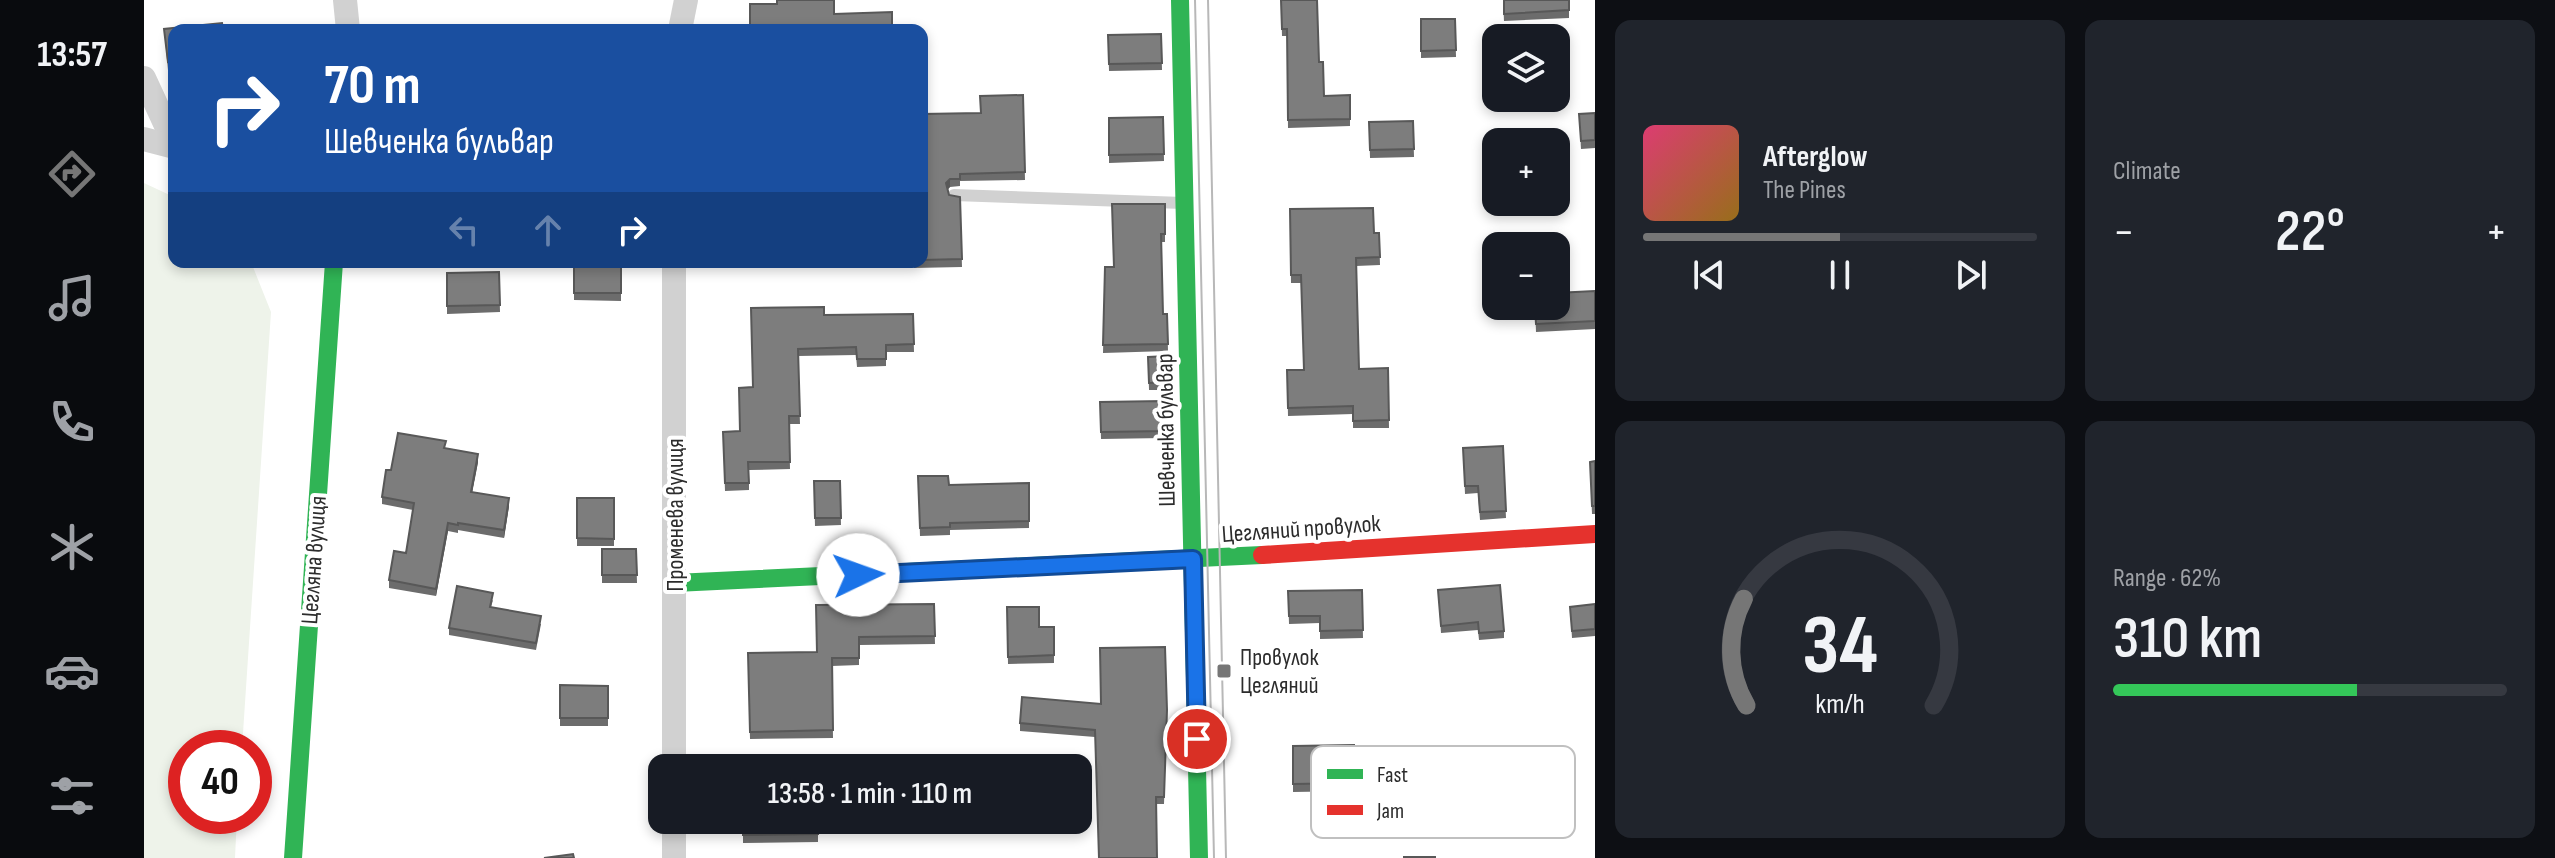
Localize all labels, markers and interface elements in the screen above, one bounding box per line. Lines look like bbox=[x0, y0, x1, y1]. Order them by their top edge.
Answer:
map controls bbox=[1482, 24, 1570, 320]
button: layers bbox=[1482, 24, 1570, 112]
text: 13:57 bbox=[37, 34, 107, 77]
text: 70 m bbox=[324, 53, 421, 120]
icon: right bbox=[192, 56, 296, 160]
text: Шевченка бульвар bbox=[324, 121, 554, 164]
button: + bbox=[1482, 128, 1570, 216]
text: Afterglow bbox=[1763, 139, 1868, 175]
icon: directions bbox=[44, 146, 100, 202]
text: Climate bbox=[2113, 156, 2181, 187]
text: The Pines bbox=[1763, 175, 1846, 206]
text: 22° bbox=[2275, 196, 2345, 268]
text: − bbox=[2113, 206, 2135, 259]
text: + bbox=[2485, 206, 2507, 259]
icon: left bbox=[442, 208, 486, 252]
icon: ahead bbox=[526, 208, 570, 252]
icon: right bbox=[610, 208, 654, 252]
button: − bbox=[1482, 232, 1570, 320]
icon: previous bbox=[1687, 253, 1731, 297]
icon: pause bbox=[1818, 253, 1862, 297]
icon: next bbox=[1949, 253, 1993, 297]
icon: music bbox=[44, 270, 100, 326]
street label: Шевченка бульвар bbox=[1150, 353, 1182, 507]
icon: phone bbox=[44, 394, 100, 450]
street label: Променева вулиця bbox=[661, 438, 690, 592]
street label: Цегляна вулиця bbox=[295, 495, 333, 625]
street label: Цегляний провулок bbox=[1221, 509, 1382, 549]
icon: climate bbox=[44, 519, 100, 575]
position arrow bbox=[816, 533, 900, 617]
text: Range · 62% bbox=[2113, 563, 2221, 594]
text: 34 bbox=[1802, 596, 1878, 696]
text: 310 km bbox=[2113, 603, 2262, 675]
icon: car bbox=[44, 643, 100, 699]
place label: Провулок Цегляний bbox=[1240, 643, 1320, 700]
marker: Провулок Цегляний bbox=[1215, 662, 1233, 680]
text: km/h bbox=[1815, 687, 1865, 722]
pin bbox=[1163, 705, 1231, 773]
icon: arrive bbox=[1175, 717, 1219, 761]
speed limit sign: 40 bbox=[168, 730, 272, 834]
legend bbox=[1311, 746, 1575, 838]
text: Fast bbox=[1377, 762, 1408, 789]
icon: filters bbox=[44, 768, 100, 824]
text: 13:58 · 1 min · 110 m bbox=[768, 776, 972, 812]
text: Jam bbox=[1376, 798, 1404, 825]

